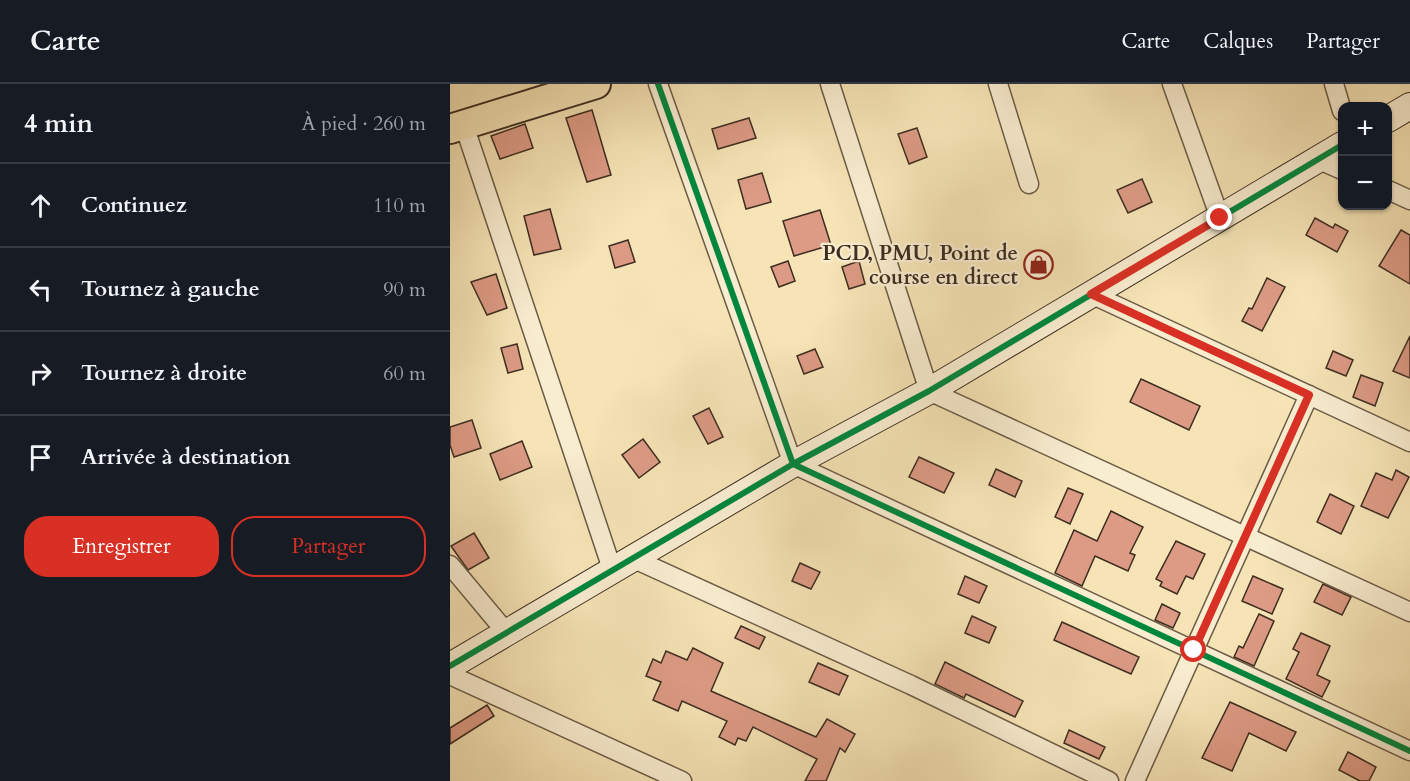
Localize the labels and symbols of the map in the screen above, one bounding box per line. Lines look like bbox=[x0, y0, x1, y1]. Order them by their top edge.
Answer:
route end bbox=[1206, 204, 1232, 230]
place label: PCD, PMU, Point de course en direct bbox=[822, 239, 1019, 292]
shop icon: PCD, PMU, Point de course en direct bbox=[1023, 249, 1055, 281]
route start bbox=[1180, 636, 1206, 662]

